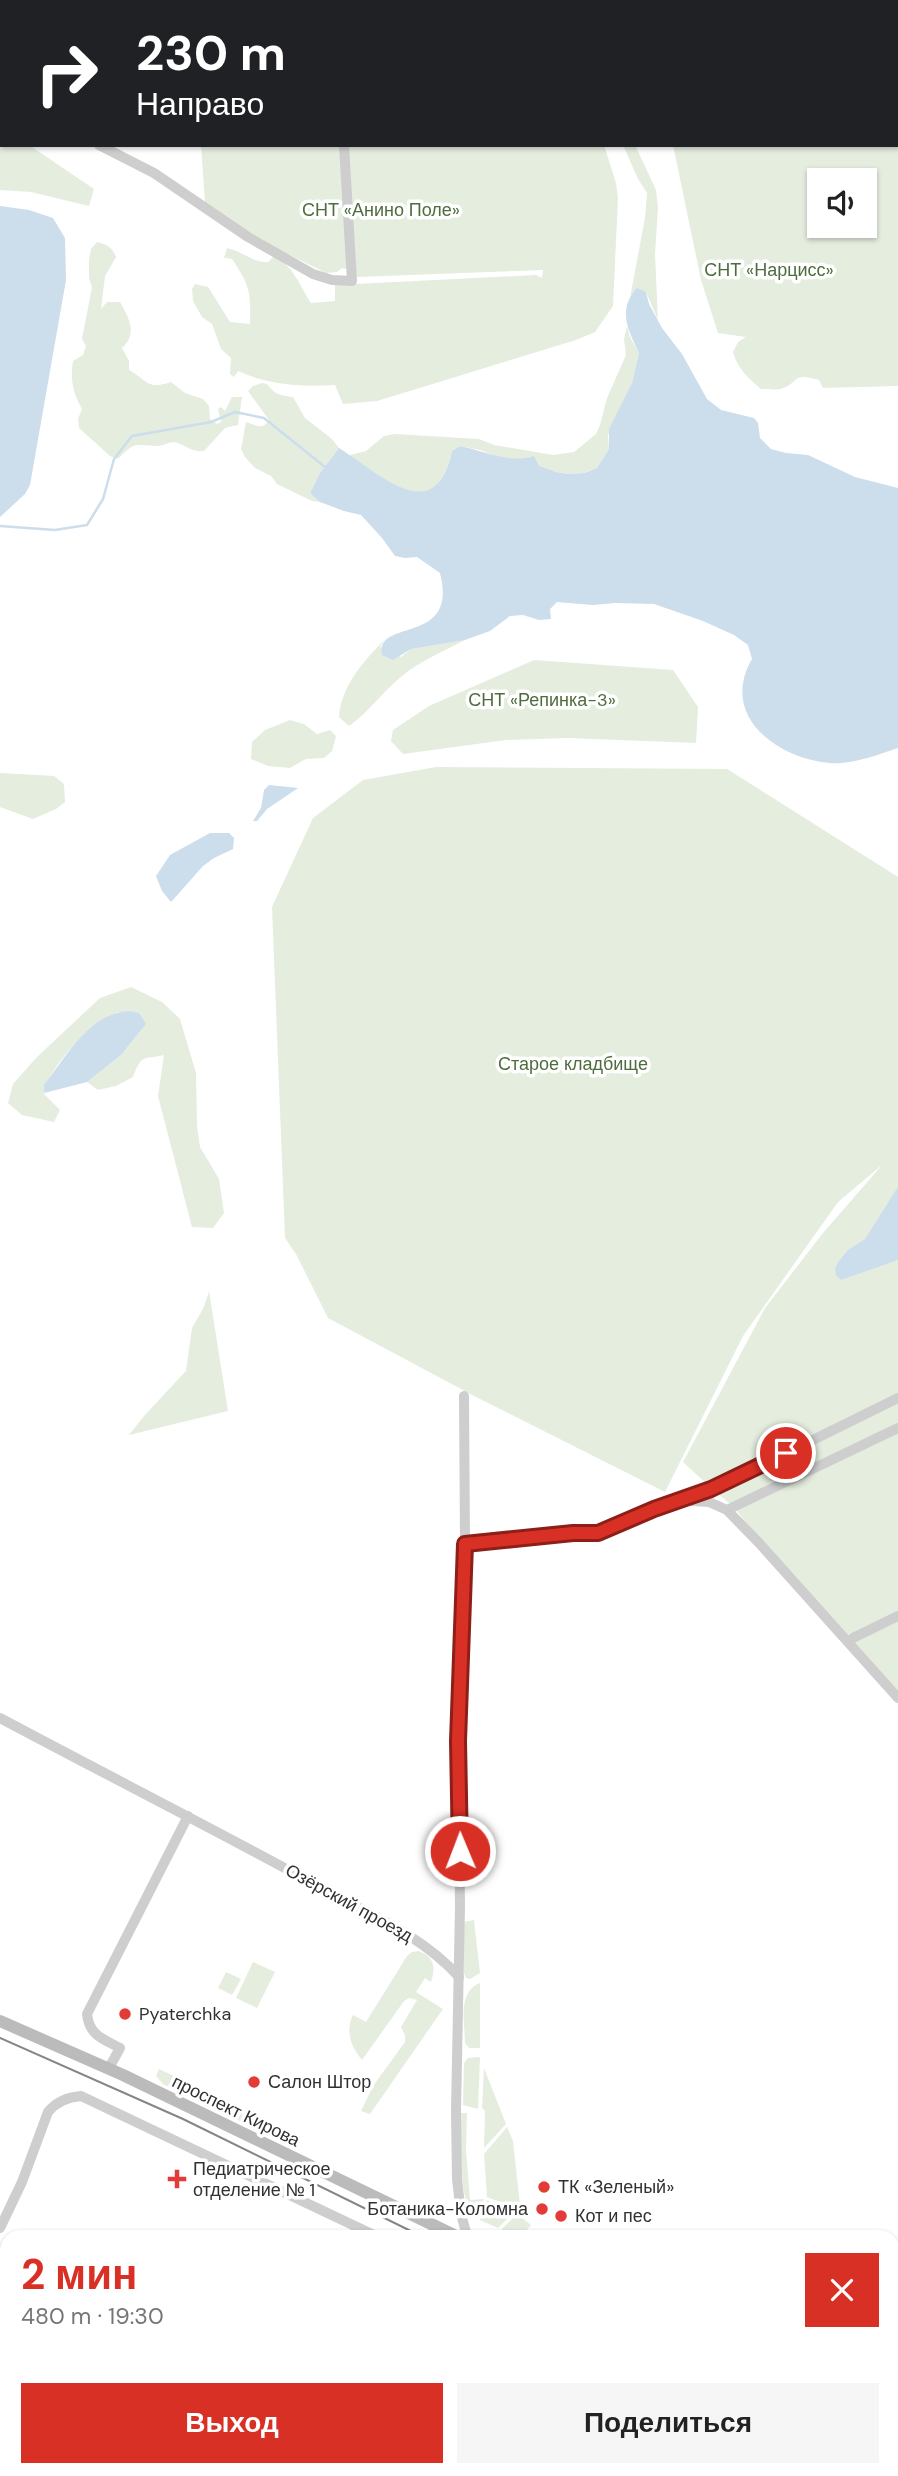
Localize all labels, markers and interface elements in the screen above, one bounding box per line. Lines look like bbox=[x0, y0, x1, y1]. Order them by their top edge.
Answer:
text: 230 m bbox=[136, 21, 286, 85]
icon: right bbox=[21, 28, 112, 119]
text: Направо bbox=[136, 83, 264, 125]
map controls bbox=[807, 168, 877, 238]
button: sound bbox=[807, 168, 877, 238]
park label: СНТ «Анино Поле» bbox=[302, 198, 460, 222]
park label: СНТ «Нарцисс» bbox=[704, 258, 834, 282]
park label: СНТ «Репинка-3» bbox=[468, 688, 616, 712]
park label: Старое кладбище bbox=[498, 1052, 648, 1076]
pin bbox=[756, 1423, 816, 1483]
icon: arrive bbox=[767, 1434, 805, 1472]
position arrow bbox=[423, 1814, 497, 1888]
street label: Озёрский проезд bbox=[281, 1858, 417, 1948]
place label: Pyaterchka bbox=[139, 2002, 231, 2026]
marker: Pyaterchka bbox=[117, 2006, 133, 2022]
street label: проспект Кирова bbox=[168, 2070, 305, 2153]
place label: Салон Штор bbox=[268, 2070, 371, 2094]
marker: Салон Штор bbox=[246, 2074, 262, 2090]
place label: Педиатрическое отделение № 1 bbox=[193, 2157, 331, 2202]
marker: Педиатрическое отделение № 1 bbox=[167, 2169, 187, 2189]
place label: ТК «Зеленый» bbox=[558, 2175, 674, 2199]
marker: ТК «Зеленый» bbox=[536, 2179, 552, 2195]
place label: Ботаника-Коломна bbox=[367, 2197, 529, 2221]
marker: Ботаника-Коломна bbox=[534, 2201, 550, 2217]
place label: Кот и пес bbox=[575, 2204, 652, 2228]
marker: Кот и пес bbox=[553, 2208, 569, 2224]
text: 2 мин bbox=[21, 2247, 137, 2302]
button: close bbox=[805, 2253, 879, 2327]
text: 480 m · 19:30 bbox=[21, 2301, 164, 2331]
button: Выход bbox=[21, 2383, 443, 2463]
button: Поделиться bbox=[457, 2383, 879, 2463]

